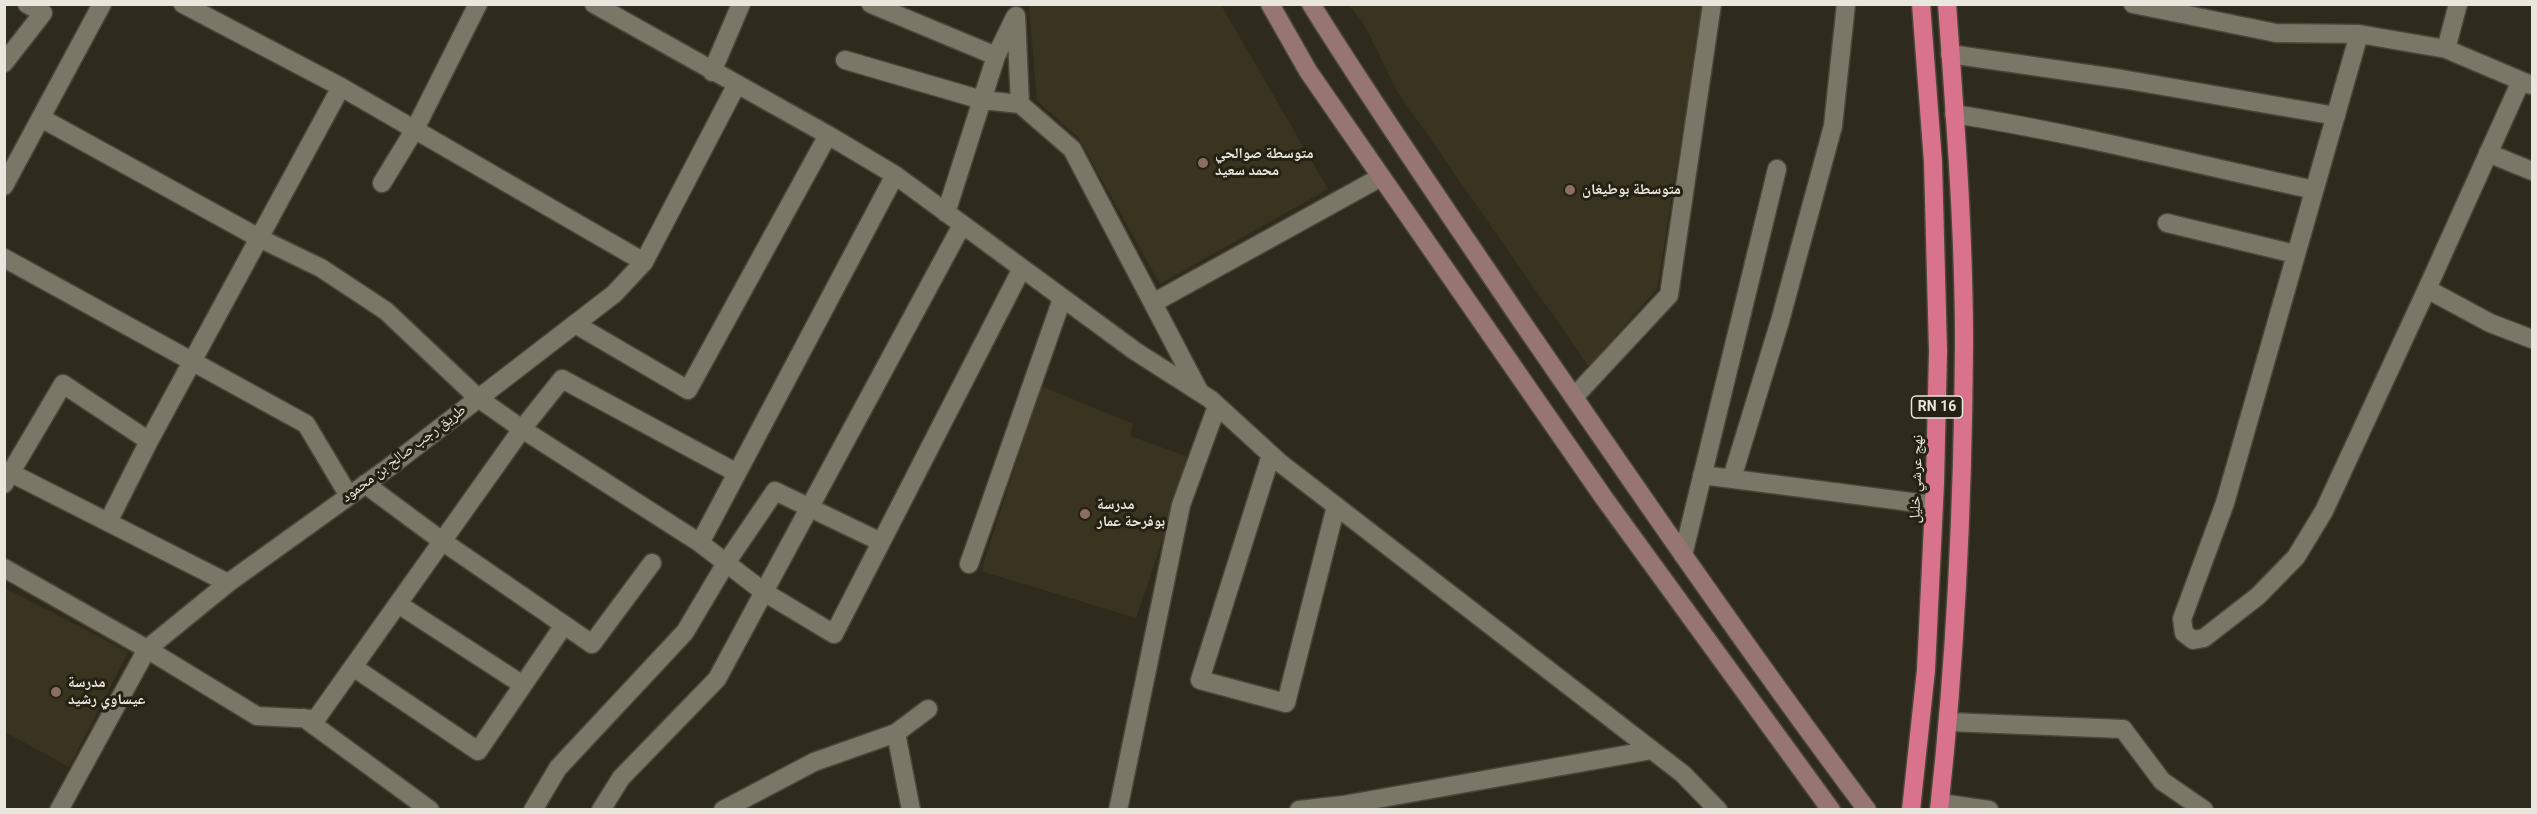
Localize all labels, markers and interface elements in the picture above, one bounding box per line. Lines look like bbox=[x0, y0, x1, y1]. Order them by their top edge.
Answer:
place label: متوسطة صوالحي محمد سعيد bbox=[1215, 145, 1314, 180]
marker: متوسطة صوالحي محمد سعيد bbox=[1196, 156, 1210, 170]
place label: متوسطة بوطيغان bbox=[1582, 181, 1681, 199]
marker: متوسطة بوطيغان bbox=[1563, 183, 1577, 197]
road number: RN 16 bbox=[1912, 396, 1962, 418]
street label: طريق رجب صالح بن محمود bbox=[338, 401, 470, 507]
street label: نهج عرشي خليل bbox=[1906, 434, 1928, 524]
place label: مدرسة بوفرحة عمار bbox=[1097, 496, 1165, 531]
marker: مدرسة بوفرحة عمار bbox=[1078, 507, 1092, 521]
place label: مدرسة عيساوي رشيد bbox=[68, 674, 145, 709]
marker: مدرسة عيساوي رشيد bbox=[49, 685, 63, 699]

